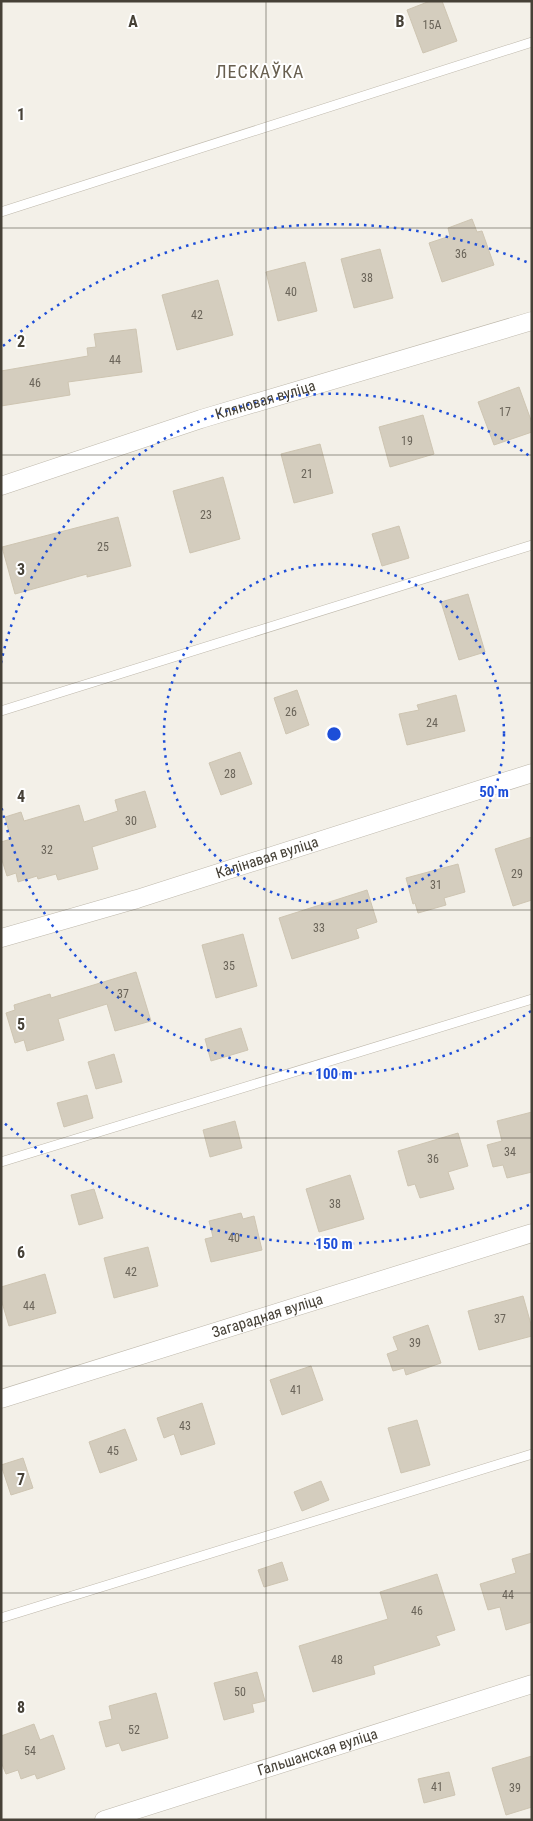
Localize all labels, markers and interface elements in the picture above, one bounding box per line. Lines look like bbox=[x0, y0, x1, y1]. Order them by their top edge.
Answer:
text: A bbox=[128, 12, 138, 31]
text: B bbox=[396, 12, 405, 31]
house number: 15А bbox=[423, 18, 441, 32]
district label: ЛЕСКАЎКА bbox=[215, 61, 305, 82]
text: 1 bbox=[17, 105, 25, 124]
house number: 36 bbox=[455, 247, 467, 261]
house number: 38 bbox=[361, 271, 373, 285]
house number: 40 bbox=[285, 285, 297, 299]
house number: 42 bbox=[191, 308, 203, 322]
text: 2 bbox=[17, 332, 25, 351]
house number: 44 bbox=[109, 353, 121, 367]
house number: 46 bbox=[29, 376, 41, 390]
street label: Кляновая вуліца bbox=[213, 377, 318, 423]
house number: 17 bbox=[499, 405, 511, 419]
house number: 19 bbox=[401, 434, 413, 448]
house number: 21 bbox=[301, 467, 313, 481]
house number: 23 bbox=[200, 508, 212, 522]
house number: 25 bbox=[97, 540, 109, 554]
text: 3 bbox=[17, 560, 25, 579]
house number: 26 bbox=[285, 705, 297, 719]
house number: 24 bbox=[426, 716, 438, 730]
centre of rings bbox=[325, 725, 343, 743]
house number: 28 bbox=[224, 767, 236, 781]
text: 50 m bbox=[479, 783, 509, 801]
text: 4 bbox=[17, 787, 25, 806]
house number: 30 bbox=[125, 814, 137, 828]
street label: Калінавая вуліца bbox=[214, 833, 321, 882]
house number: 32 bbox=[41, 843, 53, 857]
house number: 29 bbox=[511, 867, 523, 881]
house number: 31 bbox=[430, 878, 442, 892]
house number: 33 bbox=[313, 921, 325, 935]
house number: 35 bbox=[223, 959, 235, 973]
house number: 37 bbox=[117, 987, 129, 1001]
text: 5 bbox=[17, 1015, 25, 1034]
text: 100 m bbox=[315, 1065, 353, 1083]
house number: 34 bbox=[504, 1145, 516, 1159]
house number: 36 bbox=[427, 1152, 439, 1166]
house number: 38 bbox=[329, 1197, 341, 1211]
house number: 40 bbox=[228, 1231, 240, 1245]
text: 150 m bbox=[315, 1235, 353, 1253]
text: 6 bbox=[17, 1243, 25, 1262]
house number: 42 bbox=[125, 1265, 137, 1279]
street label: Загарадная вуліца bbox=[209, 1290, 325, 1342]
house number: 44 bbox=[23, 1299, 35, 1313]
house number: 37 bbox=[494, 1312, 506, 1326]
house number: 39 bbox=[409, 1336, 421, 1350]
house number: 41 bbox=[290, 1383, 302, 1397]
house number: 43 bbox=[179, 1419, 191, 1433]
house number: 45 bbox=[107, 1444, 119, 1458]
text: 7 bbox=[17, 1470, 25, 1489]
house number: 44 bbox=[502, 1588, 514, 1602]
house number: 46 bbox=[411, 1604, 423, 1618]
house number: 48 bbox=[331, 1653, 343, 1667]
house number: 50 bbox=[234, 1685, 246, 1699]
text: 8 bbox=[17, 1698, 25, 1717]
house number: 52 bbox=[128, 1723, 140, 1737]
street label: Гальшанская вуліца bbox=[255, 1725, 380, 1780]
house number: 54 bbox=[24, 1744, 36, 1758]
house number: 41 bbox=[431, 1780, 443, 1794]
house number: 39 bbox=[509, 1781, 521, 1795]

